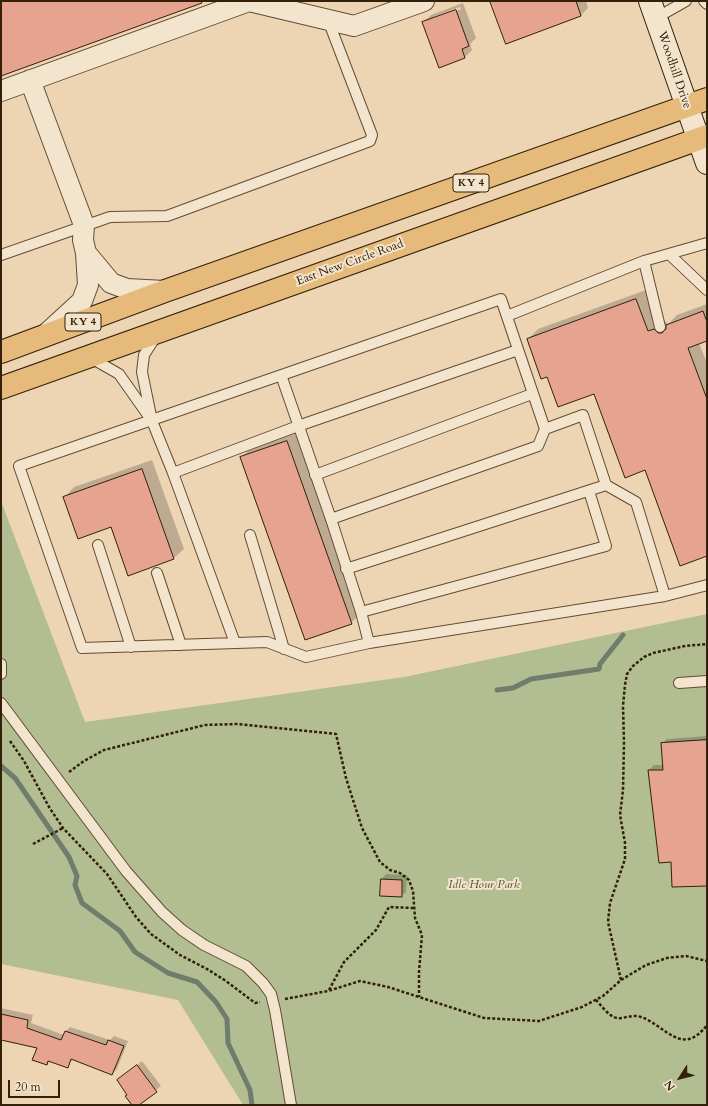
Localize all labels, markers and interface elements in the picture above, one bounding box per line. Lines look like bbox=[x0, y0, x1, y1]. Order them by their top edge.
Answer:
street label: Woodhill Drive bbox=[654, 29, 694, 111]
road number: KY 4 bbox=[453, 174, 489, 192]
street label: East New Circle Road bbox=[295, 237, 405, 289]
road number: KY 4 bbox=[65, 313, 101, 331]
park label: Idle Hour Park bbox=[448, 878, 520, 892]
north arrow bbox=[660, 1058, 700, 1098]
scale bar bbox=[10, 1072, 62, 1098]
text: N bbox=[661, 1077, 679, 1094]
text: 20 m bbox=[15, 1079, 41, 1095]

